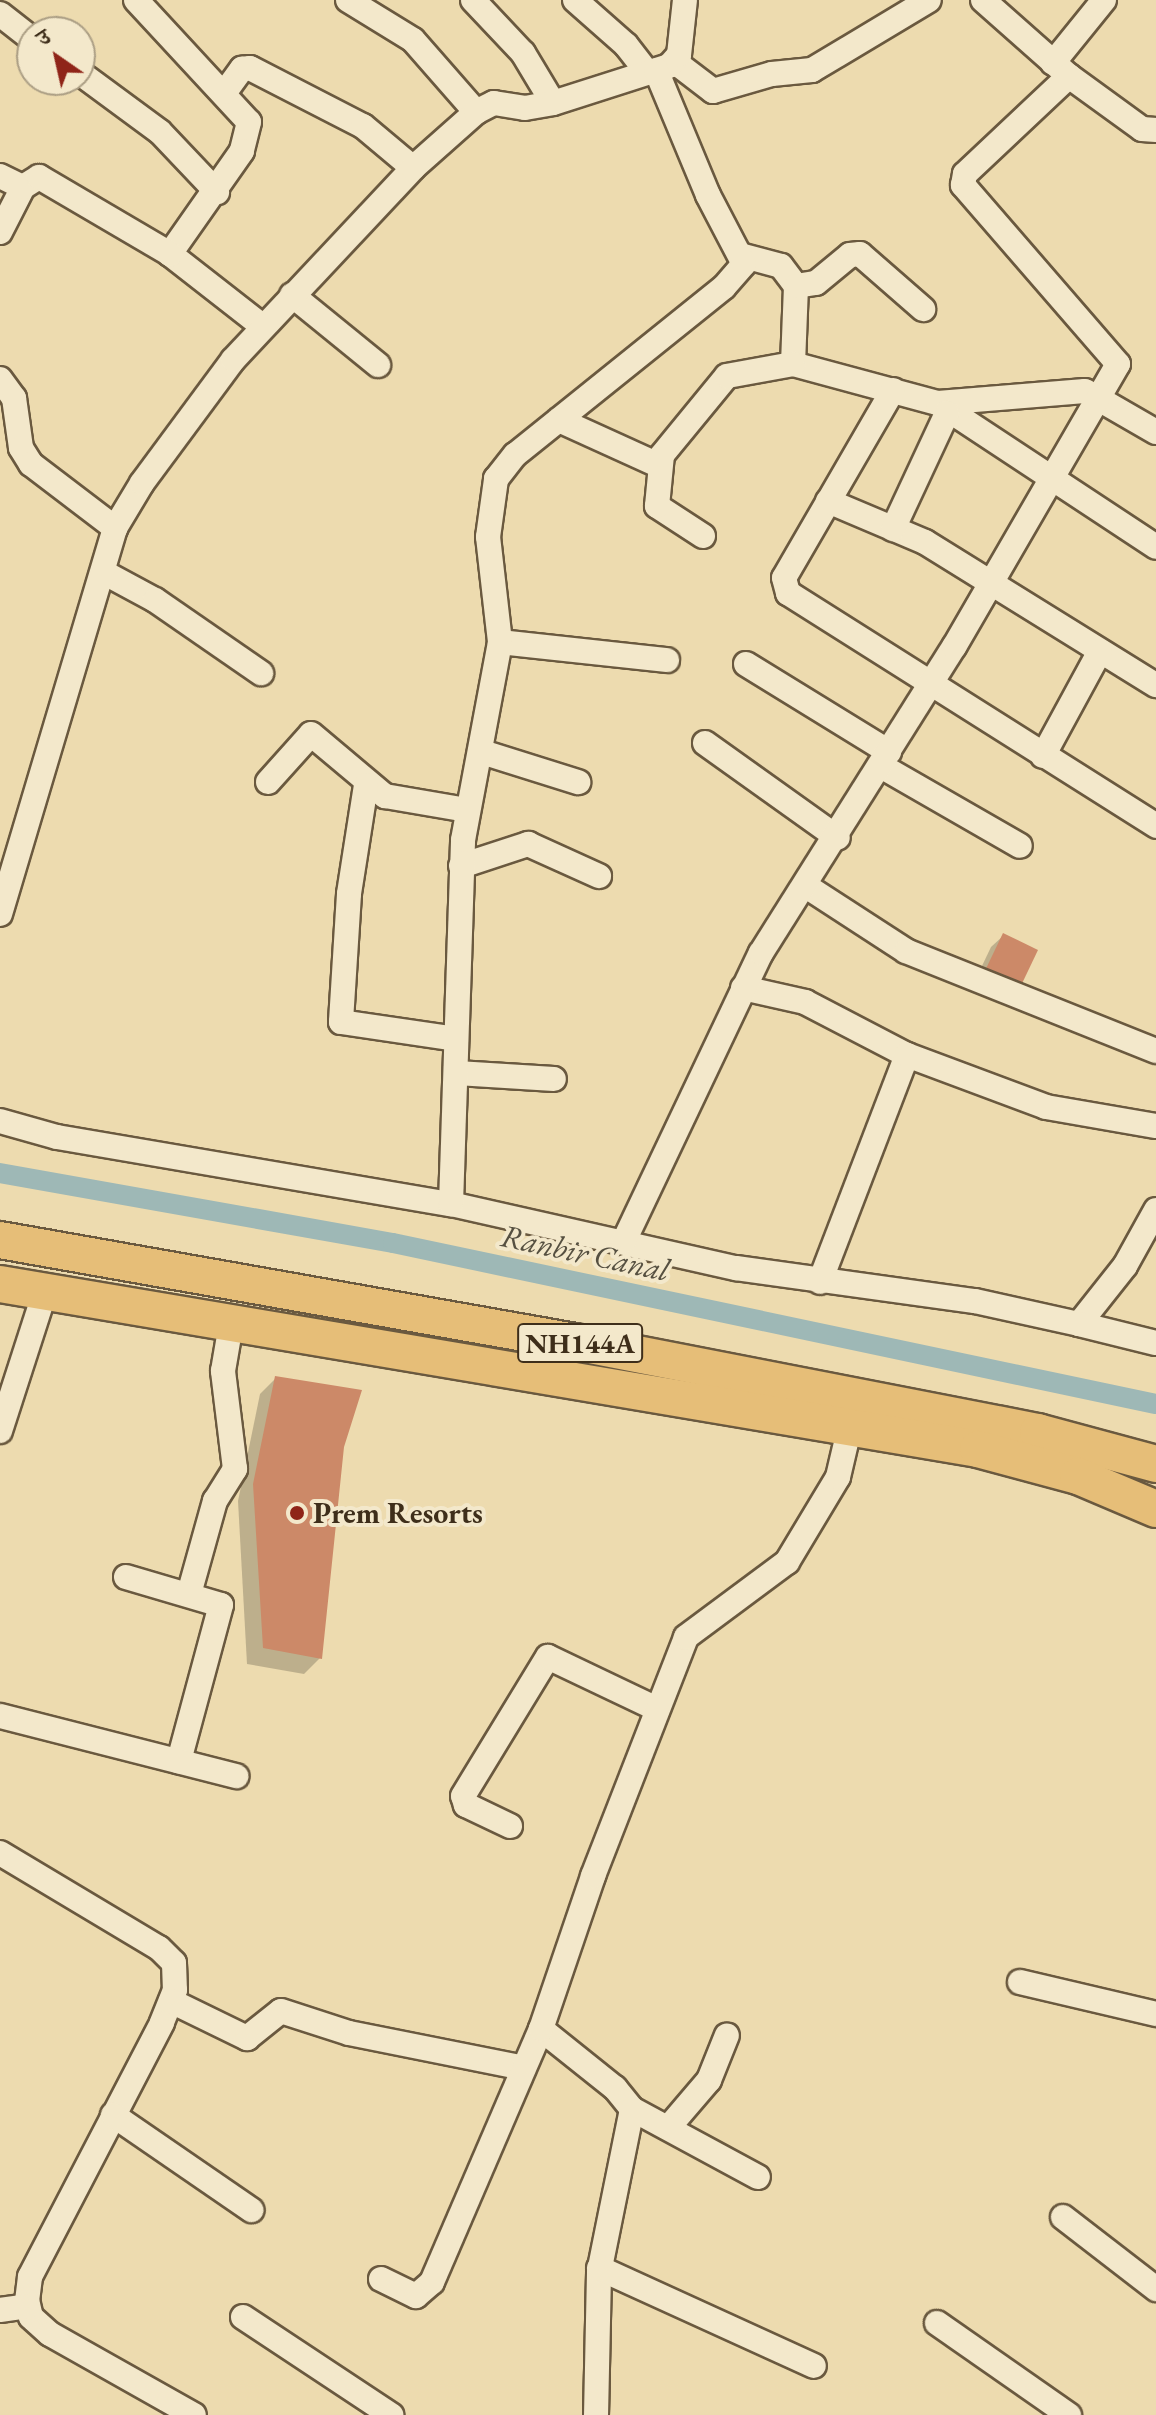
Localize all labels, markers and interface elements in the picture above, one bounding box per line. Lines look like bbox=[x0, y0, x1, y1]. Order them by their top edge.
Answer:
north arrow bbox=[16, 16, 96, 96]
text: उ bbox=[31, 22, 56, 53]
water label: Ranbir Canal bbox=[497, 1216, 673, 1290]
road number: NH144A bbox=[516, 1319, 644, 1367]
place label: Prem Resorts bbox=[313, 1495, 483, 1531]
marker: Prem Resorts bbox=[288, 1504, 306, 1522]

